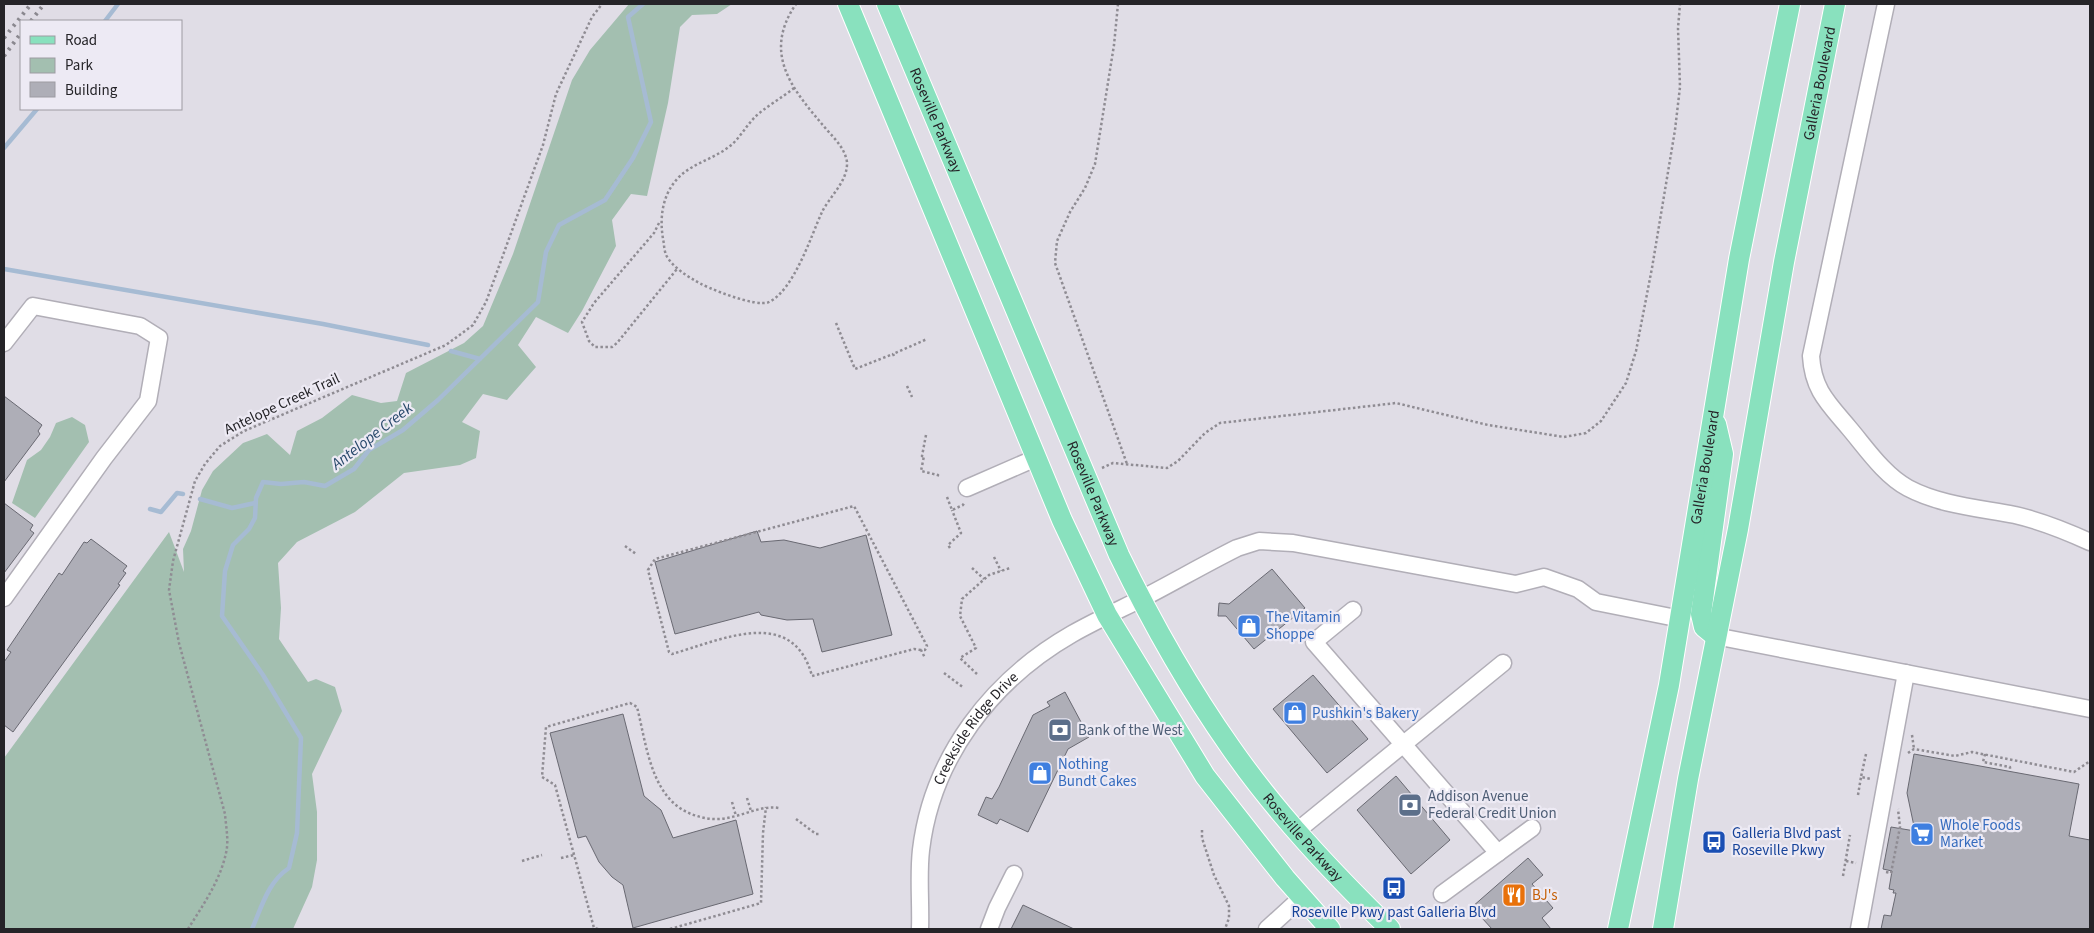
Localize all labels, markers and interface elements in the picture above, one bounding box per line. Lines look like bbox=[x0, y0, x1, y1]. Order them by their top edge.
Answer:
legend bbox=[20, 20, 182, 110]
street label: Galleria Boulevard bbox=[1798, 25, 1841, 142]
text: Road bbox=[65, 30, 97, 51]
text: Park bbox=[65, 55, 94, 76]
street label: Roseville Parkway bbox=[904, 64, 967, 176]
text: Building bbox=[65, 80, 118, 101]
street label: Antelope Creek Trail bbox=[221, 368, 343, 440]
water label: Antelope Creek bbox=[326, 397, 418, 475]
street label: Galleria Boulevard bbox=[1685, 408, 1725, 526]
street label: Roseville Parkway bbox=[1062, 437, 1125, 549]
place label: The Vitamin Shoppe bbox=[1266, 607, 1341, 645]
shop icon: The Vitamin Shoppe bbox=[1236, 613, 1262, 639]
street label: Creekside Ridge Drive bbox=[928, 667, 1023, 788]
shop icon: Pushkin's Bakery bbox=[1282, 700, 1308, 726]
place label: Pushkin's Bakery bbox=[1312, 703, 1419, 724]
bank icon: Bank of the West bbox=[1047, 717, 1073, 743]
place label: Bank of the West bbox=[1078, 720, 1182, 741]
place label: Nothing Bundt Cakes bbox=[1058, 754, 1137, 792]
shop icon: Nothing Bundt Cakes bbox=[1027, 760, 1053, 786]
place label: Addison Avenue Federal Credit Union bbox=[1428, 786, 1557, 824]
street label: Roseville Parkway bbox=[1258, 788, 1348, 886]
bank icon: Addison Avenue Federal Credit Union bbox=[1397, 792, 1423, 818]
place label: Whole Foods Market bbox=[1940, 815, 2020, 853]
supermarket icon: Whole Foods Market bbox=[1909, 821, 1935, 847]
place label: Galleria Blvd past Roseville Pkwy bbox=[1732, 823, 1841, 861]
bus stop icon: Galleria Blvd past Roseville Pkwy bbox=[1701, 829, 1727, 855]
bus stop icon: Roseville Pkwy past Galleria Blvd bbox=[1381, 875, 1407, 901]
restaurant icon: BJ's bbox=[1501, 882, 1527, 908]
place label: BJ's bbox=[1532, 885, 1557, 906]
place label: Roseville Pkwy past Galleria Blvd bbox=[1292, 902, 1496, 923]

